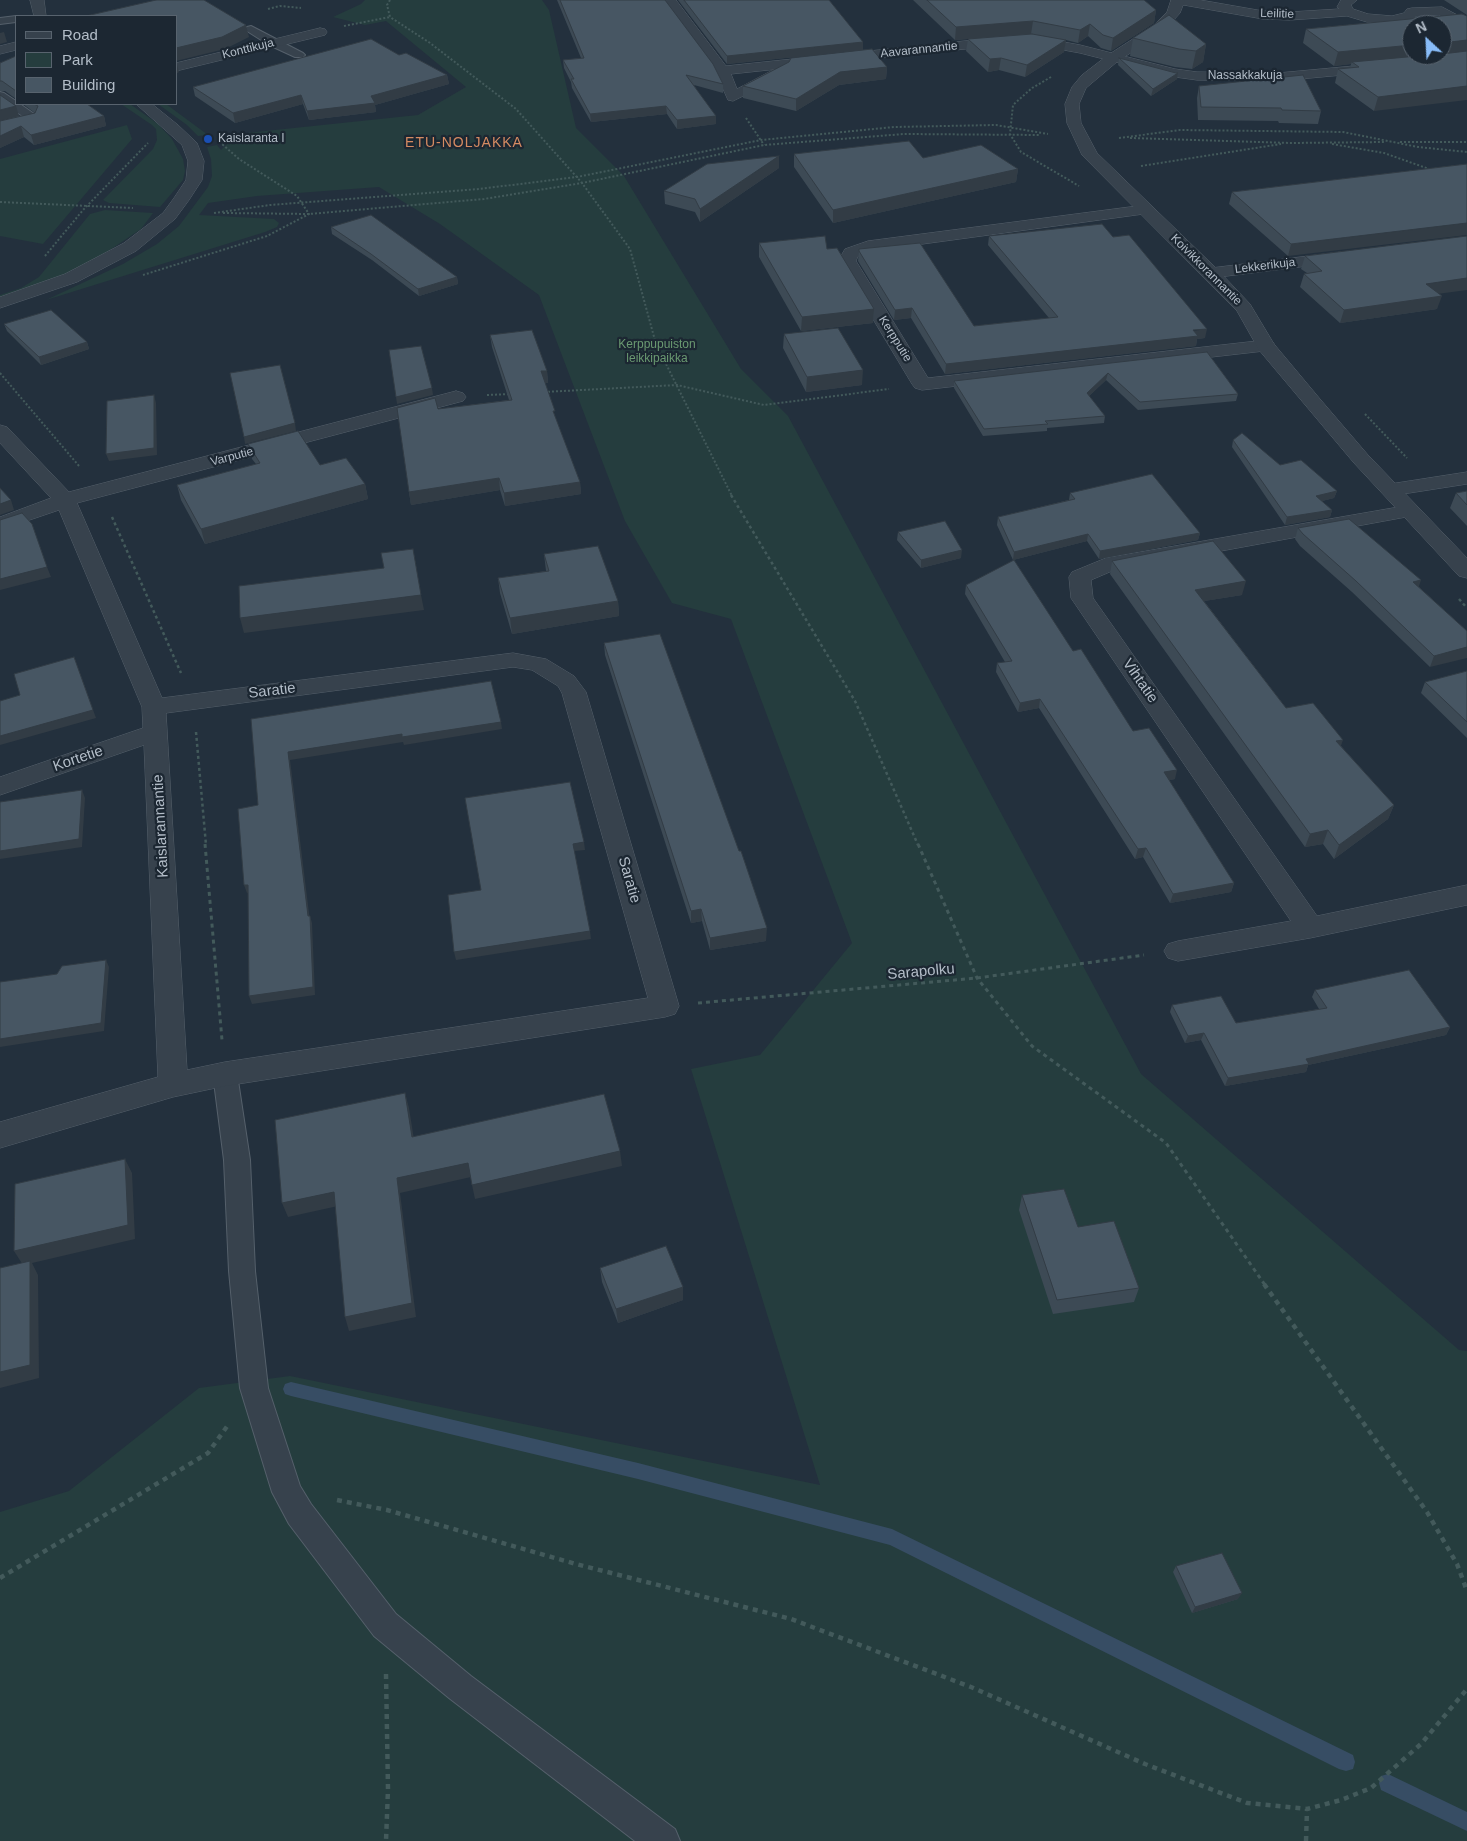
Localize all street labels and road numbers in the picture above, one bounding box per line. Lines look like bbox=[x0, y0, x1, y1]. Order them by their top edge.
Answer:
street label: Leilitie bbox=[1260, 6, 1294, 22]
street label: Konttikuja bbox=[221, 36, 275, 62]
street label: Aavarannantie bbox=[880, 39, 958, 61]
street label: Nassakkakuja bbox=[1208, 69, 1282, 83]
street label: Koivikkorannantie bbox=[1167, 231, 1245, 309]
street label: Lekkerikuja bbox=[1234, 255, 1296, 277]
street label: Kerpputie bbox=[875, 313, 915, 365]
street label: Varputie bbox=[209, 444, 255, 470]
street label: Vihtatie bbox=[1118, 655, 1162, 707]
street label: Saratie bbox=[247, 679, 297, 703]
street label: Kortetie bbox=[51, 742, 105, 776]
street label: Kaislarannantie bbox=[149, 774, 173, 878]
street label: Saratie bbox=[614, 855, 644, 905]
street label: Sarapolku bbox=[887, 960, 955, 984]

